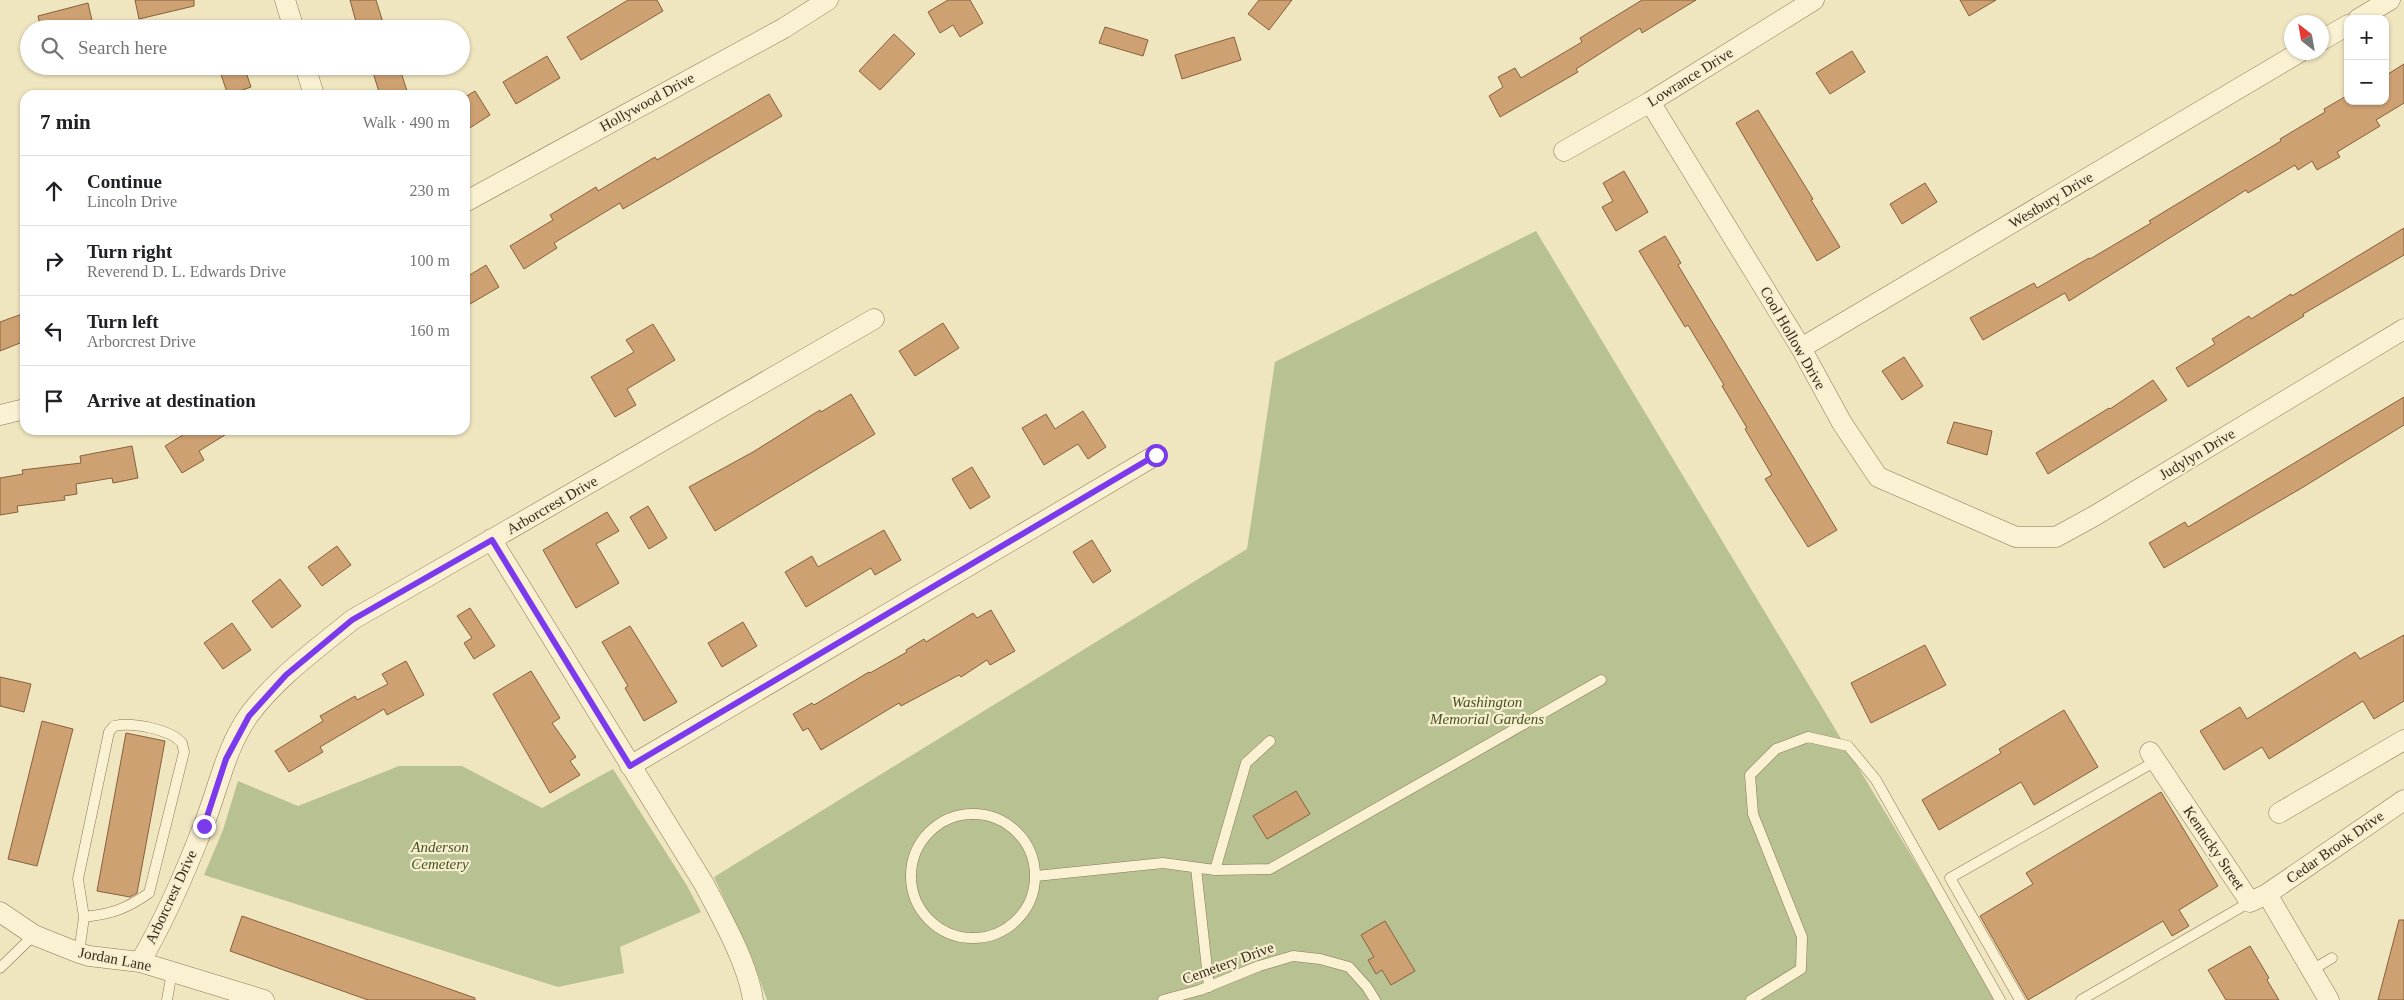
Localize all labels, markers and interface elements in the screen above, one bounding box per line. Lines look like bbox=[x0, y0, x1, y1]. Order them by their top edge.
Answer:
north arrow bbox=[2284, 15, 2329, 60]
map controls bbox=[2344, 15, 2389, 105]
button: + bbox=[2344, 15, 2389, 60]
search box bbox=[20, 20, 470, 75]
icon: search bbox=[38, 34, 66, 62]
text: Search here bbox=[78, 37, 167, 58]
street label: Lowrance Drive bbox=[1644, 44, 1736, 110]
button: − bbox=[2344, 60, 2389, 105]
street label: Hollywood Drive bbox=[597, 69, 697, 135]
text: 7 min bbox=[40, 110, 91, 134]
text: Walk · 490 m bbox=[363, 114, 450, 131]
street label: Westbury Drive bbox=[2006, 169, 2096, 231]
text: Continue bbox=[87, 171, 162, 192]
icon: ahead bbox=[40, 177, 68, 205]
text: 230 m bbox=[410, 182, 450, 199]
text: Lincoln Drive bbox=[87, 193, 177, 210]
text: Turn right bbox=[87, 241, 172, 262]
icon: right bbox=[40, 247, 68, 275]
text: 100 m bbox=[410, 252, 450, 269]
text: Reverend D. L. Edwards Drive bbox=[87, 263, 286, 280]
street label: Cool Hollow Drive bbox=[1757, 284, 1829, 392]
text: Turn left bbox=[87, 311, 159, 332]
icon: left bbox=[40, 317, 68, 345]
text: 160 m bbox=[410, 322, 450, 339]
text: Arborcrest Drive bbox=[87, 333, 196, 350]
icon: arrive bbox=[40, 387, 68, 415]
text: Arrive at destination bbox=[87, 390, 256, 411]
street label: Judylyn Drive bbox=[2156, 425, 2238, 483]
route start bbox=[1145, 444, 1168, 467]
street label: Arborcrest Drive bbox=[504, 472, 600, 537]
park label: Washington Memorial Gardens bbox=[1429, 694, 1544, 727]
street label: Kentucky Street bbox=[2180, 803, 2248, 893]
street label: Cedar Brook Drive bbox=[2283, 807, 2387, 887]
route end bbox=[193, 815, 216, 838]
park label: Anderson Cemetery bbox=[410, 839, 469, 872]
street label: Arborcrest Drive bbox=[142, 847, 200, 947]
street label: Cemetery Drive bbox=[1180, 939, 1276, 987]
street label: Jordan Lane bbox=[77, 944, 153, 974]

